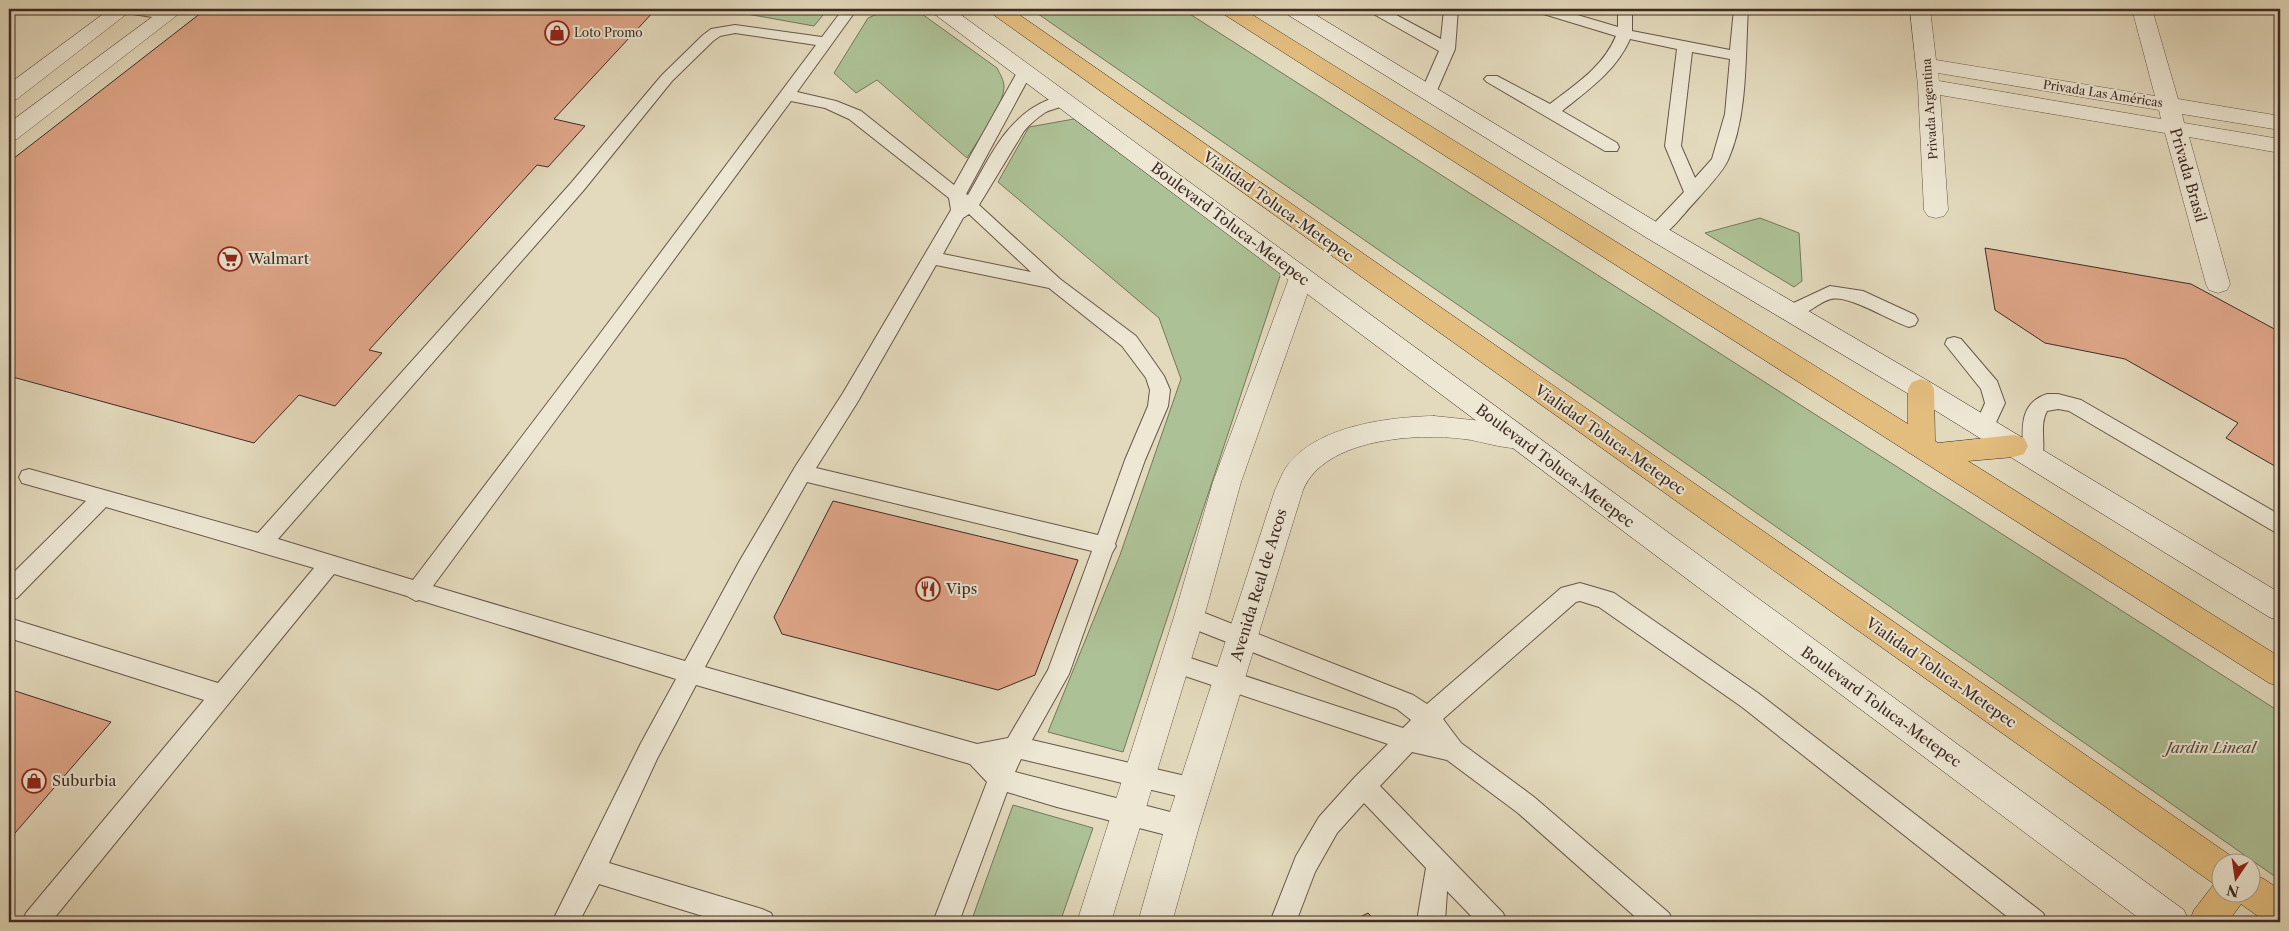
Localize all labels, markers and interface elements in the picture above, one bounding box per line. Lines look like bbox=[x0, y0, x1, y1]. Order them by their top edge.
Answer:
shop icon: Loto Promo bbox=[544, 20, 570, 46]
place label: Loto Promo bbox=[574, 25, 643, 40]
street label: Privada Argentina bbox=[1918, 57, 1941, 160]
street label: Privada Las Américas bbox=[2042, 77, 2164, 110]
street label: Privada Brasil bbox=[2166, 126, 2211, 225]
street label: Vialidad Toluca-Metepec bbox=[1198, 147, 1357, 266]
street label: Boulevard Toluca-Metepec bbox=[1147, 158, 1313, 290]
supermarket icon: Walmart bbox=[217, 246, 243, 272]
place label: Walmart bbox=[247, 249, 310, 268]
street label: Vialidad Toluca-Metepec bbox=[1530, 380, 1689, 499]
street label: Boulevard Toluca-Metepec bbox=[1472, 400, 1638, 532]
street label: Avenida Real de Arcos bbox=[1226, 506, 1291, 664]
restaurant icon: Vips bbox=[915, 576, 941, 602]
place label: Vips bbox=[945, 579, 977, 598]
street label: Vialidad Toluca-Metepec bbox=[1861, 613, 2020, 732]
street label: Boulevard Toluca-Metepec bbox=[1797, 642, 1965, 771]
park label: Jardin Lineal bbox=[2162, 738, 2258, 757]
shop icon: Suburbia bbox=[21, 768, 47, 794]
place label: Suburbia bbox=[52, 771, 116, 790]
north arrow bbox=[2212, 854, 2262, 904]
text: N bbox=[2225, 881, 2241, 901]

